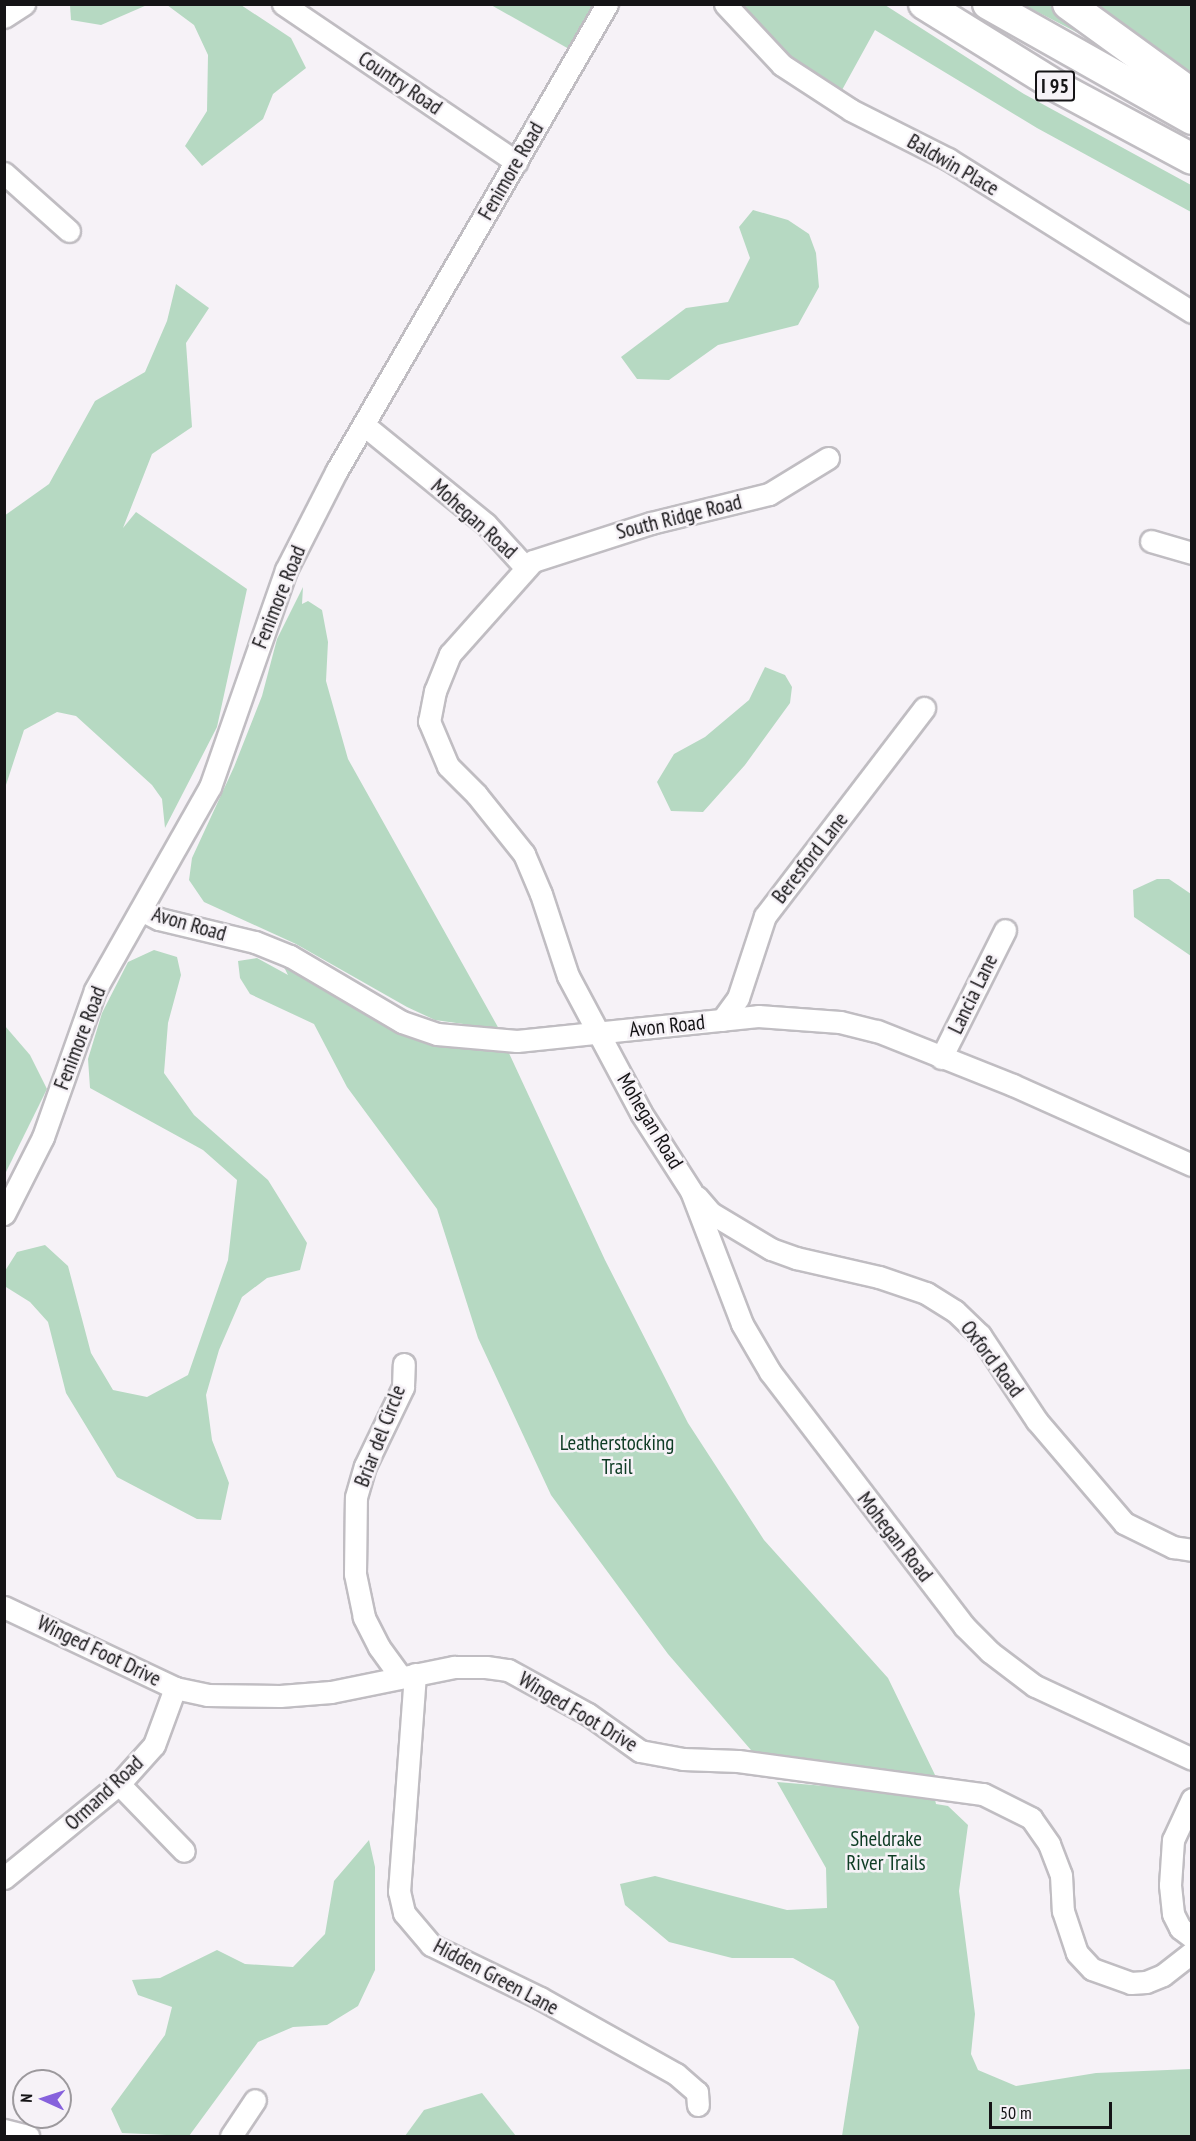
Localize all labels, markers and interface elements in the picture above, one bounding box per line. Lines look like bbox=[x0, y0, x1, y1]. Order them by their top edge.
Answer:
street label: Country Road bbox=[353, 46, 447, 120]
road number: I 95 bbox=[1034, 69, 1076, 103]
street label: Fenimore Road bbox=[473, 118, 549, 224]
street label: Baldwin Place bbox=[903, 129, 1003, 201]
street label: Mohegan Road bbox=[426, 474, 522, 564]
street label: South Ridge Road bbox=[614, 489, 744, 545]
street label: Fenimore Road bbox=[247, 542, 311, 652]
street label: Beresford Lane bbox=[767, 808, 853, 908]
street label: Avon Road bbox=[149, 901, 229, 947]
street label: Lancia Lane bbox=[943, 950, 1003, 1038]
street label: Fenimore Road bbox=[49, 983, 111, 1093]
street label: Avon Road bbox=[628, 1009, 706, 1043]
street label: Mohegan Road bbox=[612, 1069, 688, 1173]
street label: Oxford Road bbox=[955, 1316, 1029, 1402]
street label: Briar del Circle bbox=[349, 1382, 411, 1490]
park label: Leatherstocking Trail bbox=[560, 1430, 674, 1480]
street label: Mohegan Road bbox=[852, 1487, 938, 1587]
street label: Winged Foot Drive bbox=[33, 1610, 165, 1692]
street label: Winged Foot Drive bbox=[514, 1667, 642, 1757]
street label: Ormand Road bbox=[60, 1750, 148, 1836]
park label: Sheldrake River Trails bbox=[846, 1826, 926, 1876]
street label: Hidden Green Lane bbox=[429, 1933, 563, 2021]
north arrow bbox=[12, 2069, 72, 2129]
scale bar bbox=[992, 2090, 1115, 2128]
text: N bbox=[16, 2093, 36, 2103]
text: 50 m bbox=[1000, 2101, 1032, 2124]

